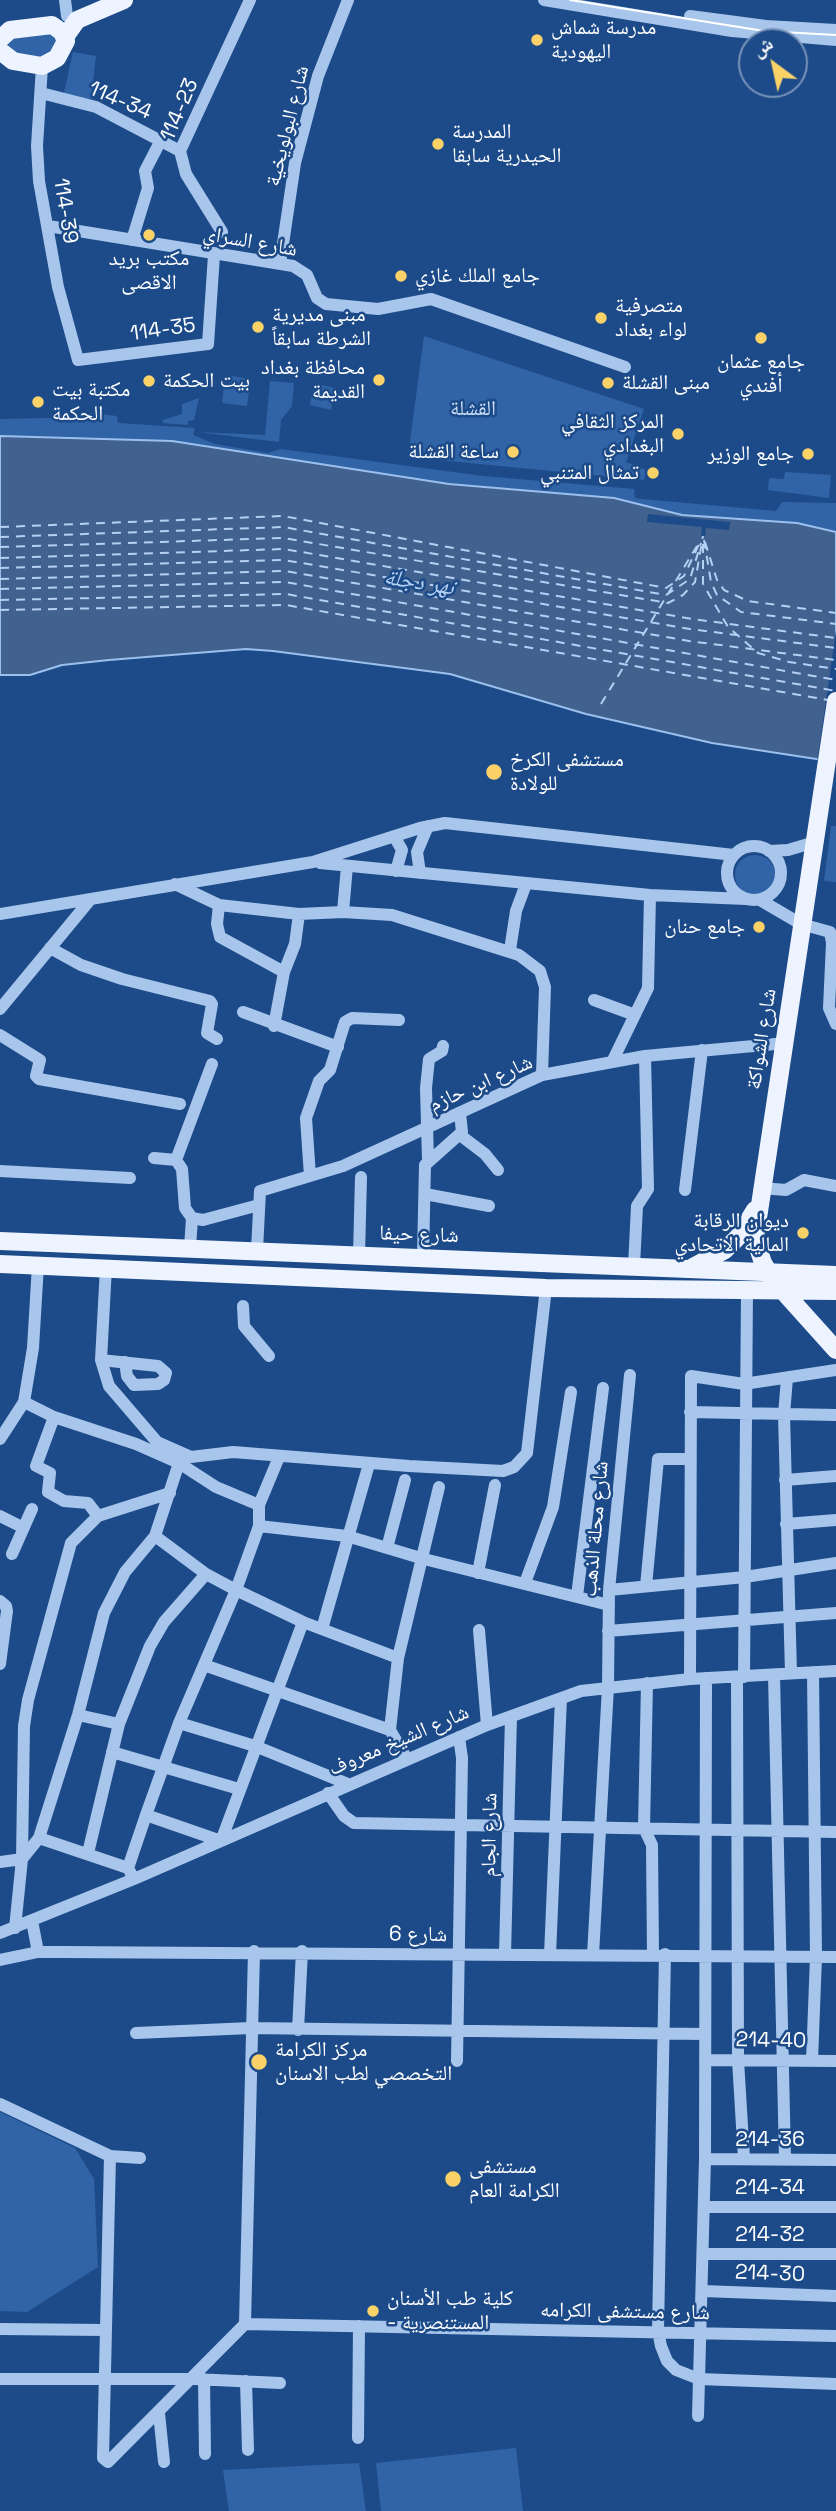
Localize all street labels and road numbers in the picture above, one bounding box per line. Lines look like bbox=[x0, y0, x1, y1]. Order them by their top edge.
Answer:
street label: شارع البولويخية bbox=[261, 63, 315, 189]
street label: 114-23 bbox=[156, 75, 204, 145]
street label: 114-34 bbox=[85, 76, 155, 126]
street label: 114-39 bbox=[47, 177, 83, 245]
street label: شارع السراي bbox=[201, 221, 299, 263]
street label: 114-35 bbox=[129, 313, 197, 347]
street label: شارع الشواكة bbox=[742, 987, 782, 1091]
street label: شارع ابن حازم bbox=[425, 1050, 537, 1118]
street label: شارع حيفا bbox=[379, 1221, 459, 1249]
street label: شارع محلة الذهب bbox=[578, 1460, 614, 1598]
street label: شارع الشيخ معروف bbox=[325, 1700, 473, 1782]
street label: شارع الجام bbox=[477, 1793, 503, 1877]
street label: شارع 6 bbox=[389, 1922, 447, 1948]
street label: 214-40 bbox=[735, 2028, 807, 2054]
street label: 214-36 bbox=[735, 2127, 805, 2153]
street label: 214-34 bbox=[735, 2175, 805, 2201]
street label: 214-32 bbox=[735, 2222, 805, 2248]
street label: 214-30 bbox=[734, 2260, 806, 2288]
street label: شارع مستشفى الكرامه bbox=[540, 2298, 710, 2326]

